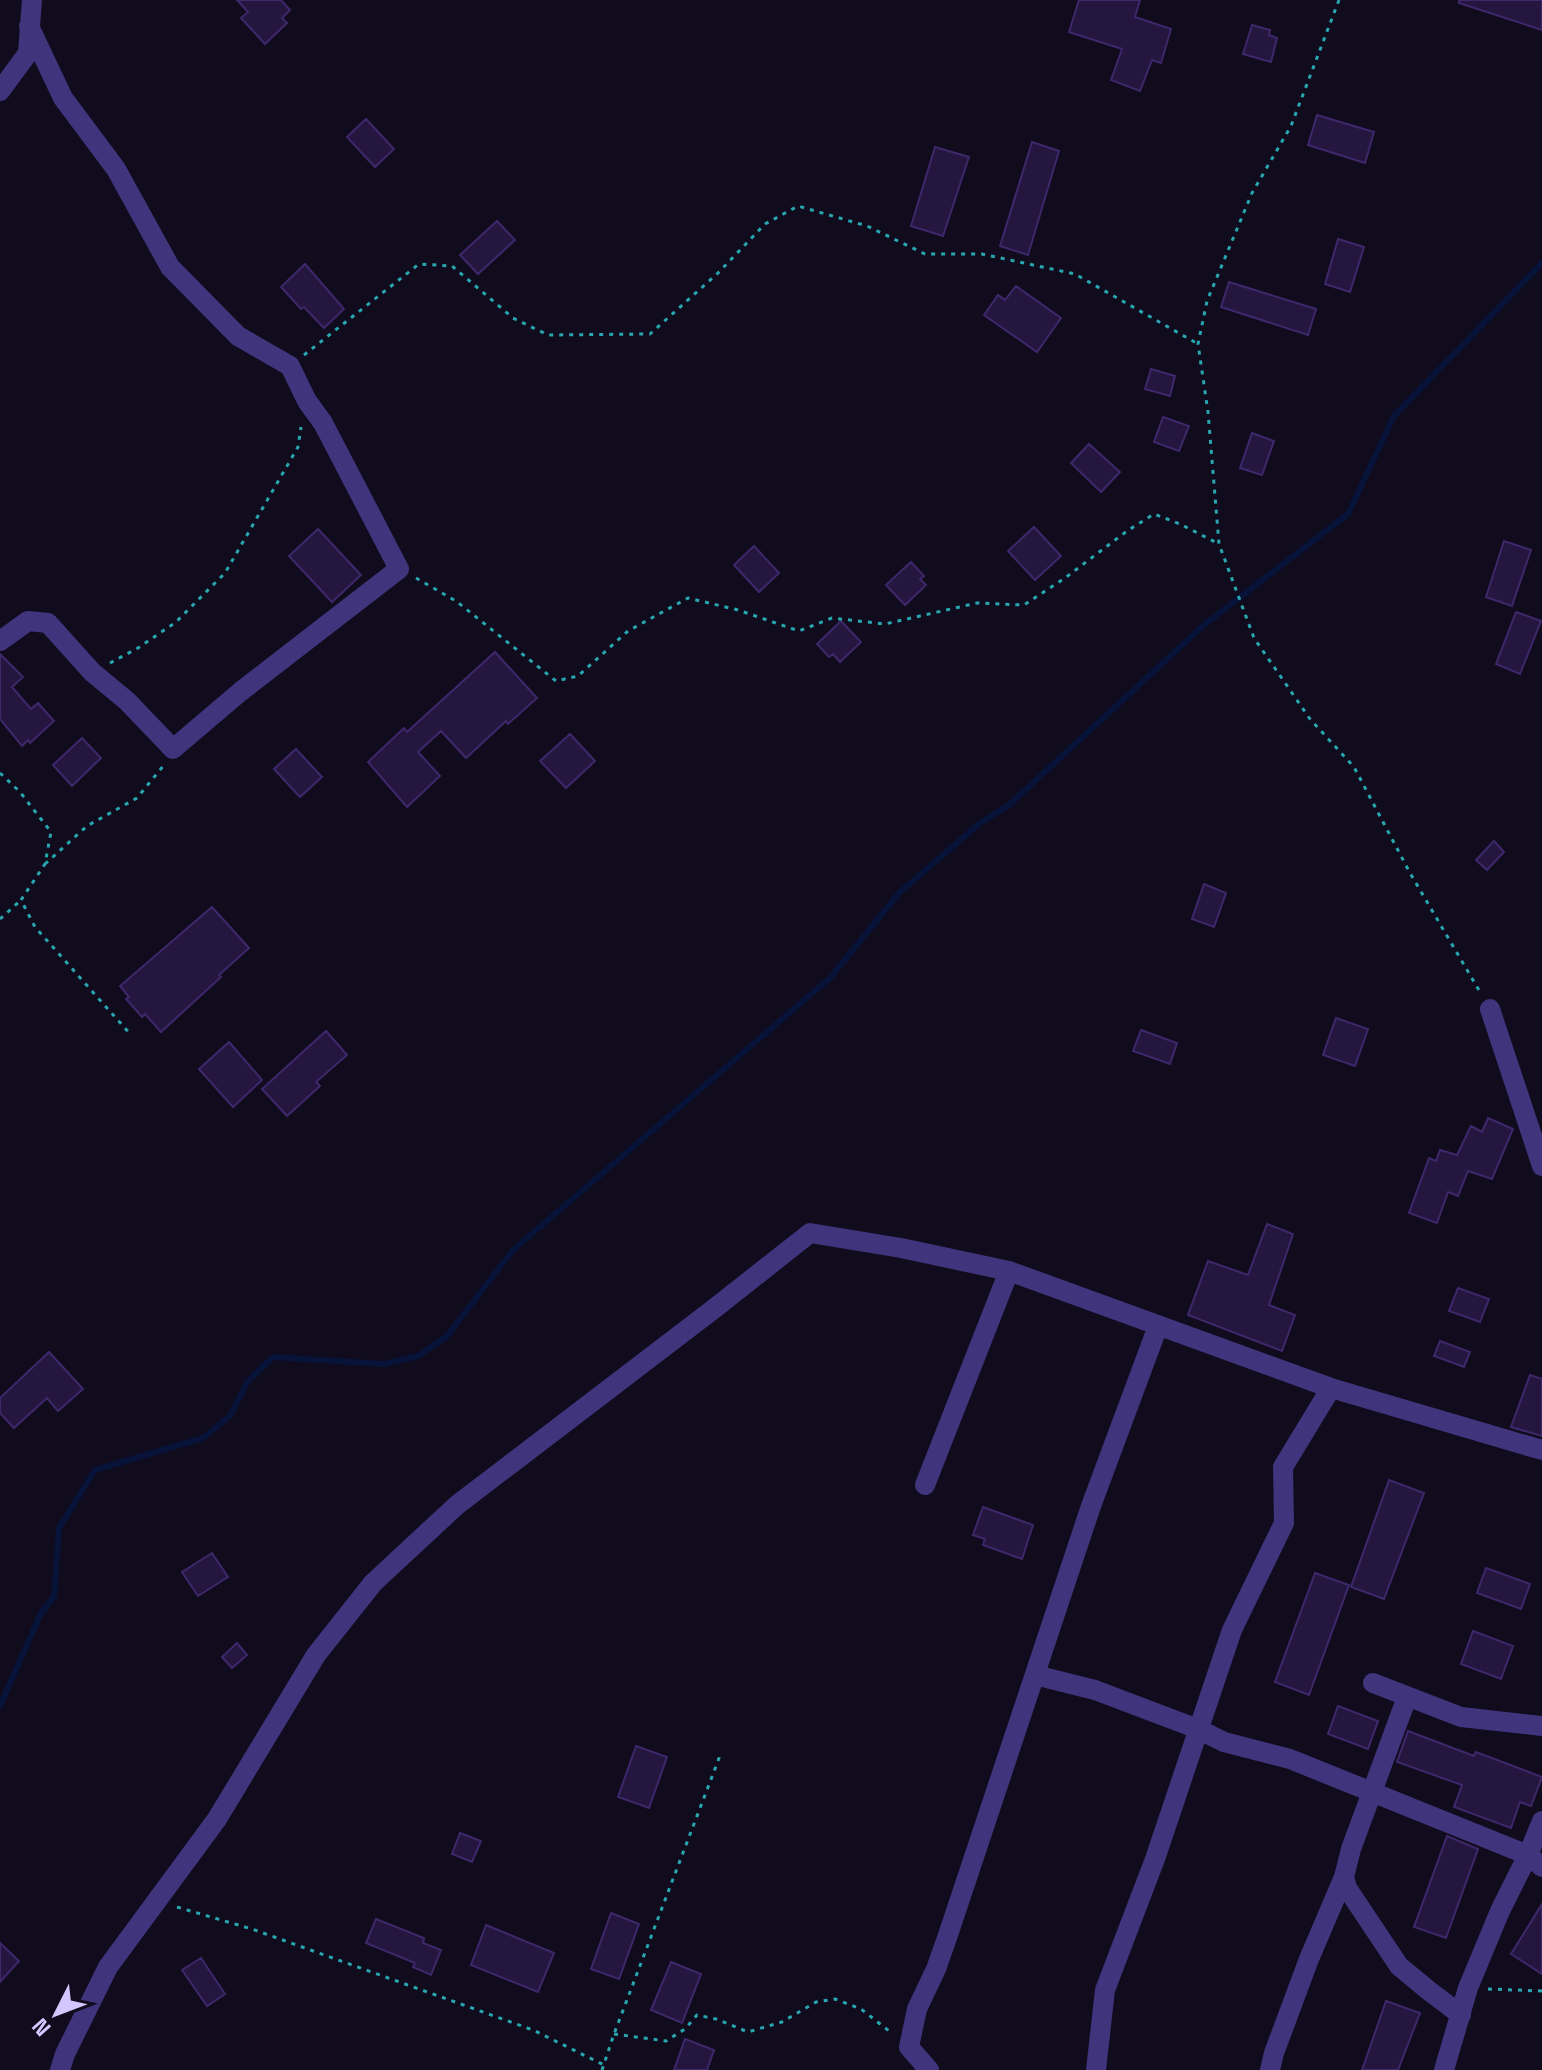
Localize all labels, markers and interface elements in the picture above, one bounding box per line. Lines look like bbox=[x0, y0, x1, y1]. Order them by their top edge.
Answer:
north arrow bbox=[16, 1974, 96, 2054]
text: N bbox=[26, 2013, 56, 2042]

